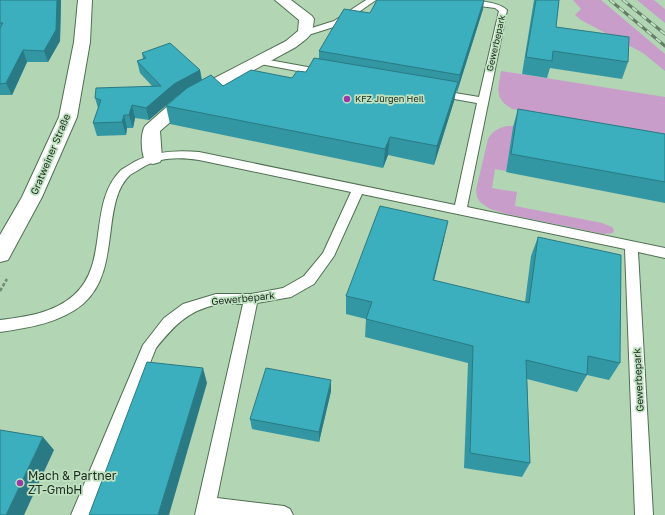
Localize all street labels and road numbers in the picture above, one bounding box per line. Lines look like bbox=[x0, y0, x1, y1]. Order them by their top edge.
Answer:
street label: Gewerbepark bbox=[484, 14, 507, 72]
street label: Gratweiner Straße bbox=[28, 112, 73, 196]
street label: Gewerbepark bbox=[211, 289, 276, 307]
street label: Gewerbepark bbox=[630, 348, 646, 412]

